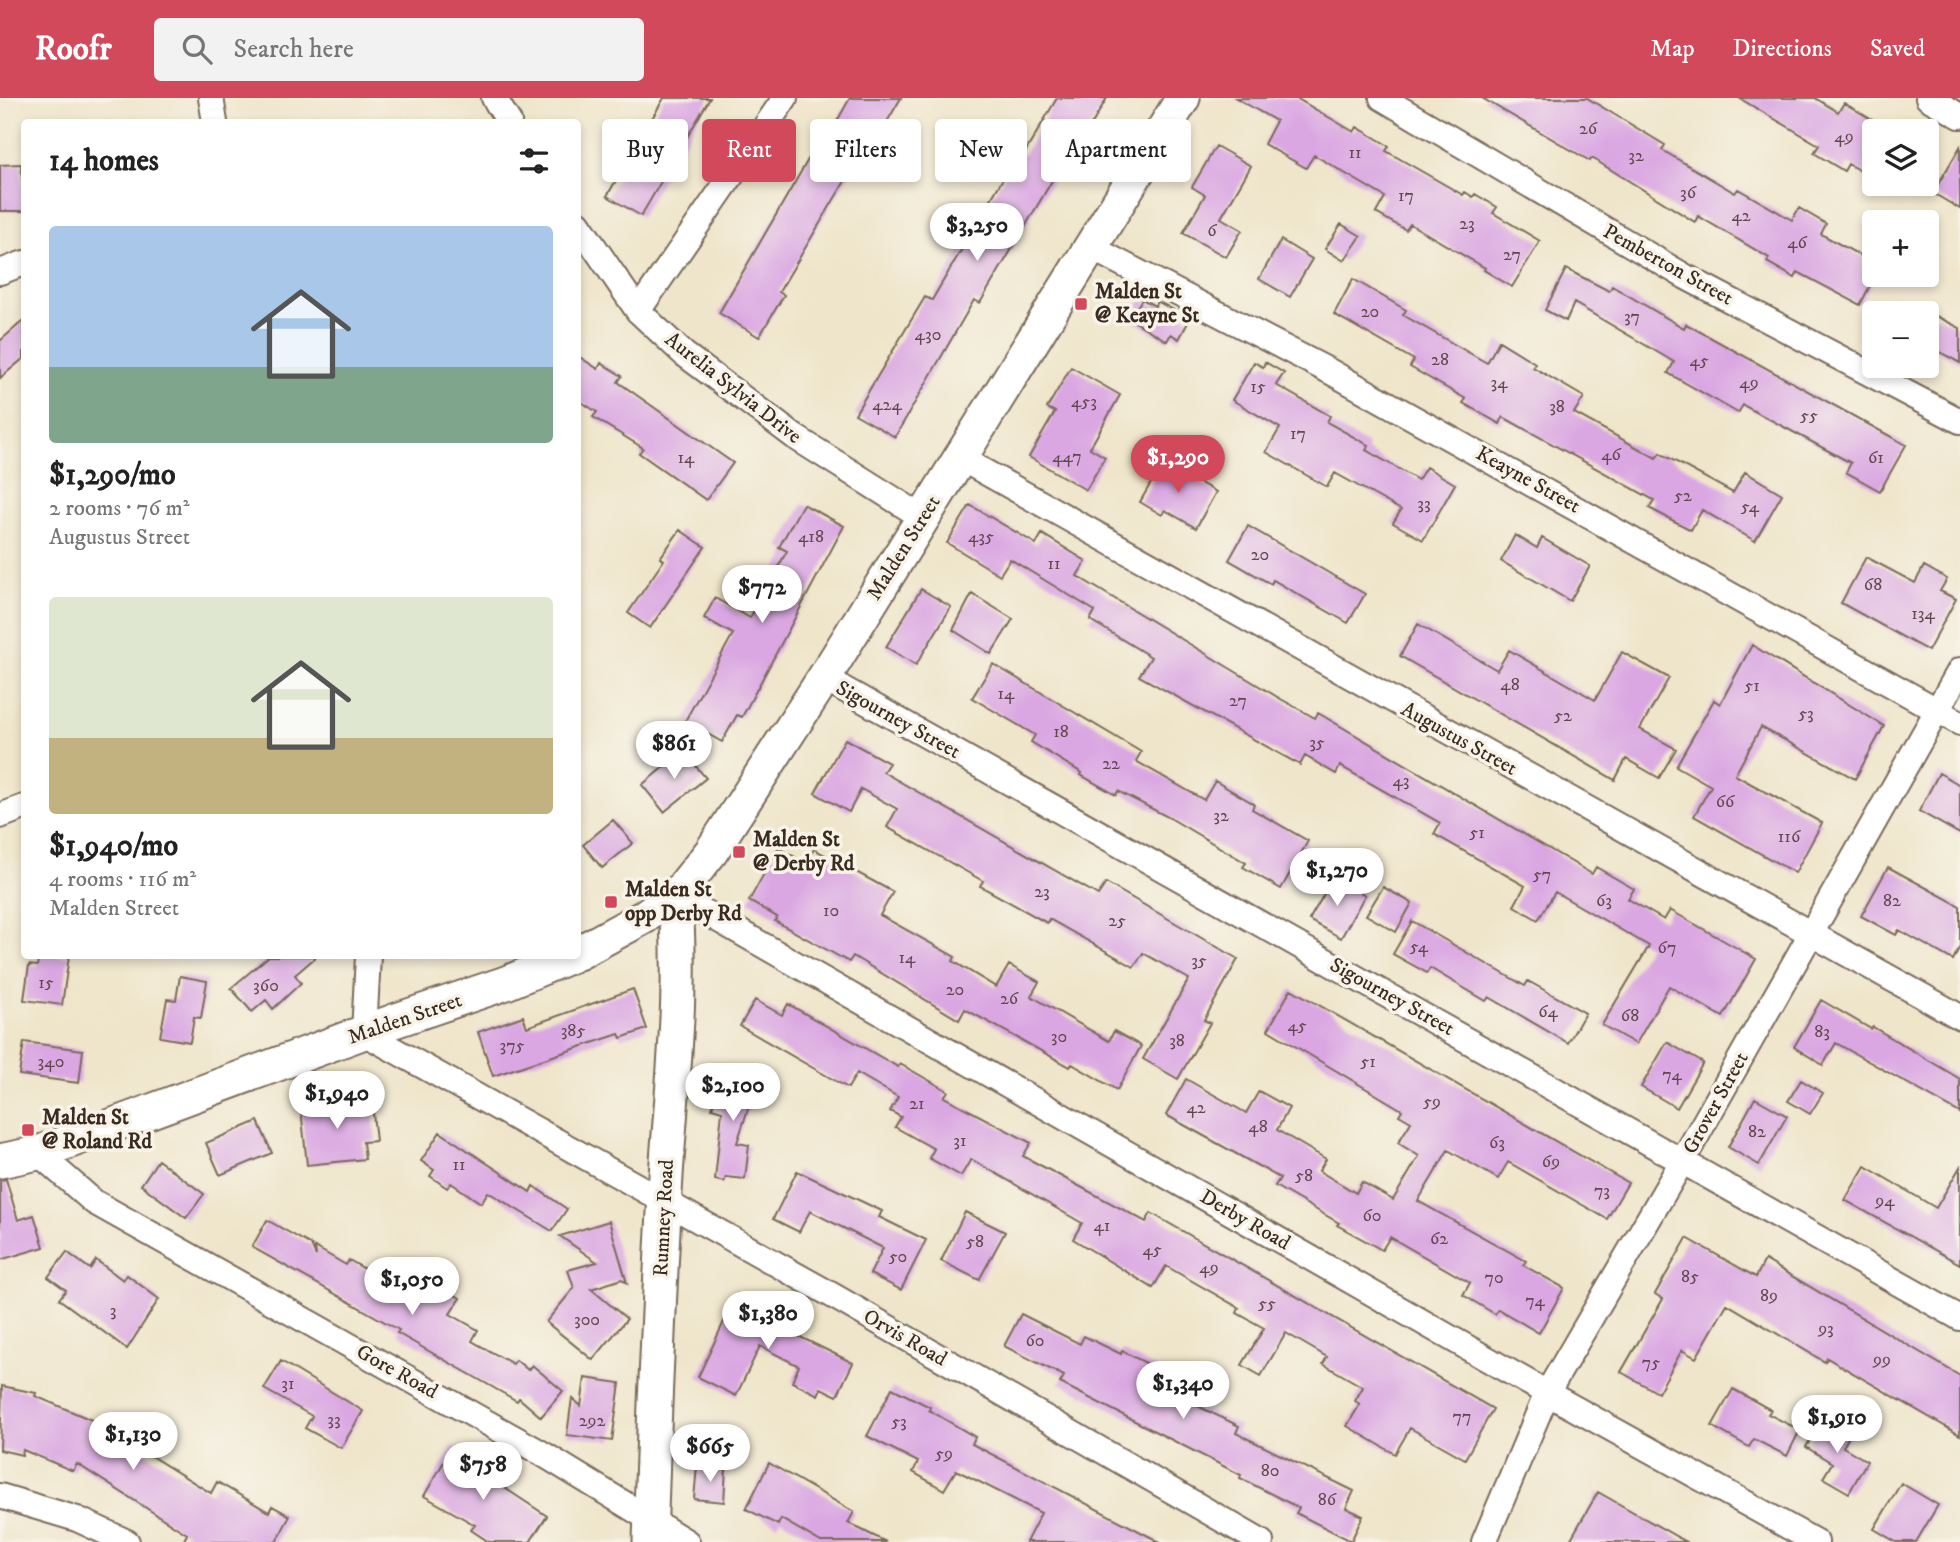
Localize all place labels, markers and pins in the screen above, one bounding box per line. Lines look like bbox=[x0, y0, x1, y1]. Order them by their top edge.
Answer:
pin: $3,250 bbox=[920, 204, 1034, 263]
place label: Malden St @ Keayne St bbox=[1095, 279, 1200, 329]
marker: Malden St @ Keayne St bbox=[1073, 296, 1089, 312]
pin: $1,290 bbox=[1121, 436, 1235, 495]
pin: $772 bbox=[721, 566, 803, 625]
pin: $861 bbox=[633, 722, 715, 781]
place label: Malden St @ Derby Rd bbox=[753, 827, 855, 877]
marker: Malden St @ Derby Rd bbox=[731, 844, 747, 860]
pin: $1,270 bbox=[1280, 848, 1394, 908]
place label: Malden St opp Derby Rd bbox=[625, 877, 742, 927]
marker: Malden St opp Derby Rd bbox=[603, 894, 619, 910]
pin: $2,100 bbox=[676, 1063, 790, 1123]
pin: $1,940 bbox=[280, 1072, 394, 1131]
place label: Malden St @ Roland Rd bbox=[42, 1105, 153, 1155]
marker: Malden St @ Roland Rd bbox=[20, 1122, 36, 1138]
pin: $1,050 bbox=[355, 1258, 469, 1317]
pin: $1,380 bbox=[711, 1292, 825, 1351]
pin: $1,340 bbox=[1126, 1362, 1240, 1421]
pin: $1,910 bbox=[1780, 1396, 1894, 1455]
pin: $1,130 bbox=[76, 1412, 190, 1472]
pin: $665 bbox=[669, 1424, 751, 1484]
pin: $758 bbox=[442, 1442, 524, 1502]

